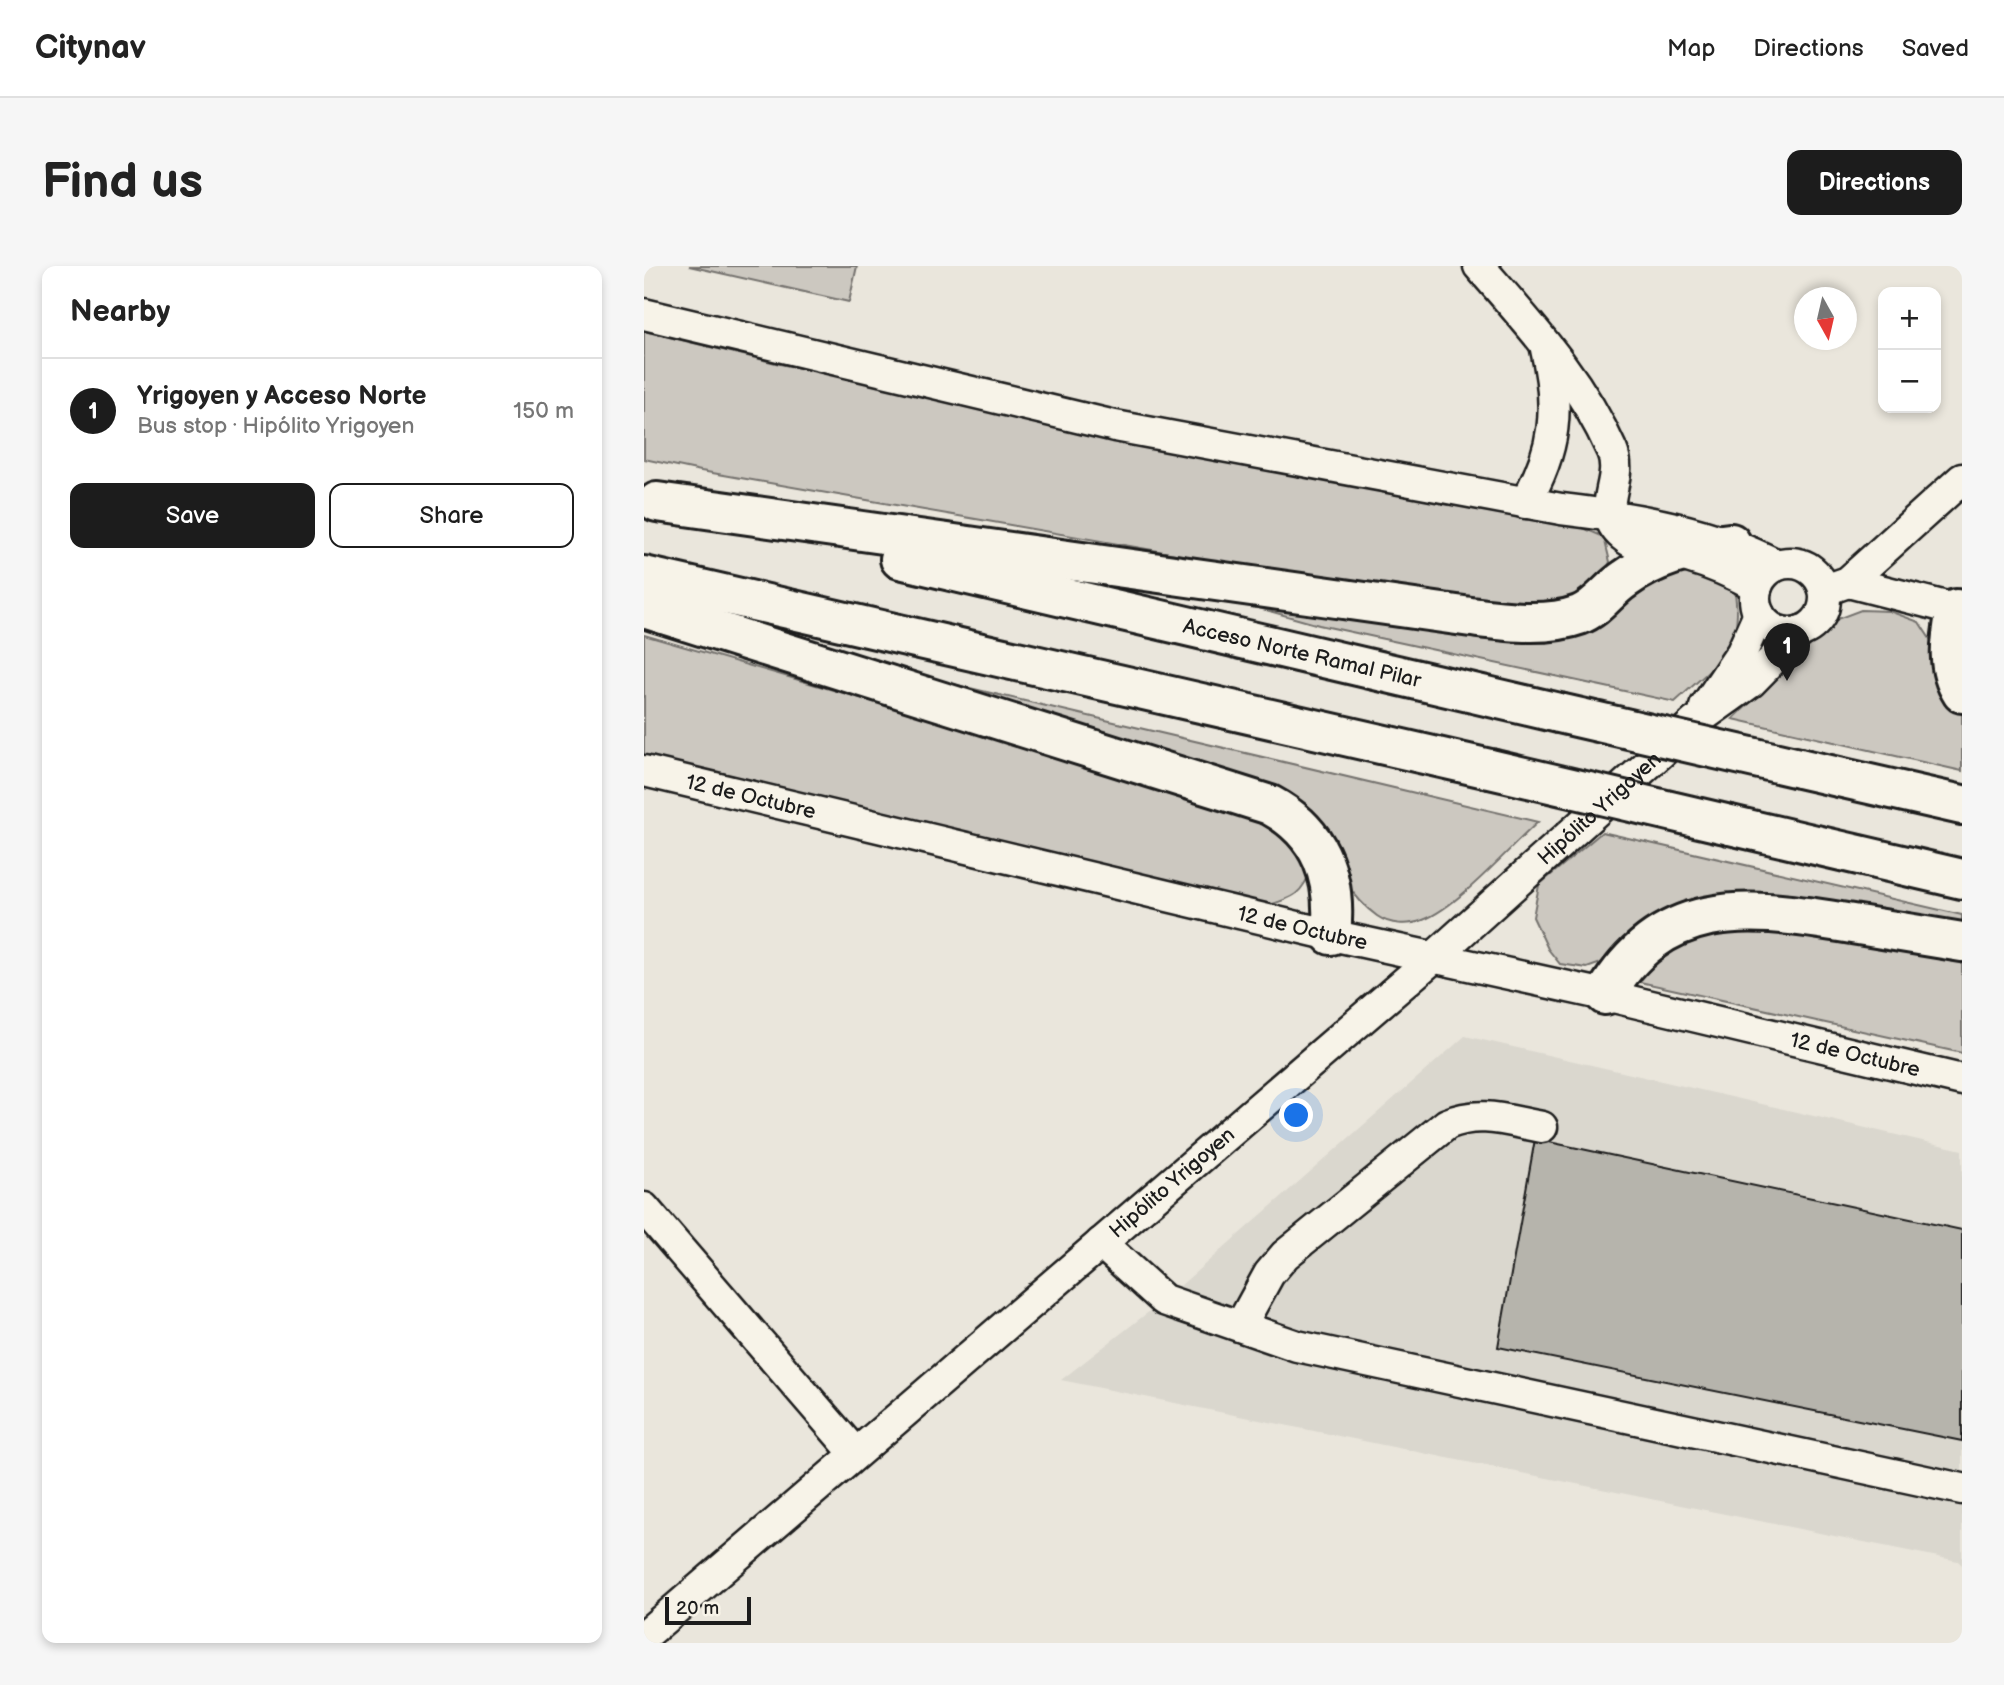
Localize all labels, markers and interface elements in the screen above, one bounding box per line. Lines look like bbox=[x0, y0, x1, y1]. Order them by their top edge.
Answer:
text: Citynav bbox=[35, 28, 146, 68]
text: Map bbox=[1667, 34, 1715, 63]
text: Directions bbox=[1753, 34, 1864, 63]
text: Saved bbox=[1902, 34, 1969, 63]
button: Directions bbox=[1787, 150, 1962, 215]
text: Find us bbox=[42, 153, 203, 212]
north arrow bbox=[1794, 287, 1857, 350]
map controls bbox=[1878, 287, 1941, 413]
button: + bbox=[1878, 287, 1941, 350]
text: Nearby bbox=[70, 294, 170, 330]
button: − bbox=[1878, 350, 1941, 413]
text: Yrigoyen y Acceso Norte bbox=[137, 381, 427, 412]
text: 1 bbox=[88, 397, 98, 425]
text: 150 m bbox=[513, 397, 574, 425]
text: Bus stop · Hipólito Yrigoyen bbox=[137, 412, 414, 440]
button: Save bbox=[70, 483, 315, 548]
button: Share bbox=[329, 483, 574, 548]
street label: Acceso Norte Ramal Pilar bbox=[1181, 613, 1424, 693]
pin: 1 bbox=[1764, 623, 1810, 681]
street label: Hipólito Yrigoyen bbox=[1532, 746, 1666, 870]
street label: 12 de Octubre bbox=[684, 769, 818, 824]
street label: 12 de Octubre bbox=[1235, 901, 1370, 955]
street label: 12 de Octubre bbox=[1788, 1027, 1923, 1082]
your location bbox=[1279, 1098, 1313, 1132]
street label: Hipólito Yrigoyen bbox=[1104, 1122, 1240, 1243]
scale bar bbox=[665, 1594, 751, 1626]
text: 20 m bbox=[676, 1597, 719, 1620]

